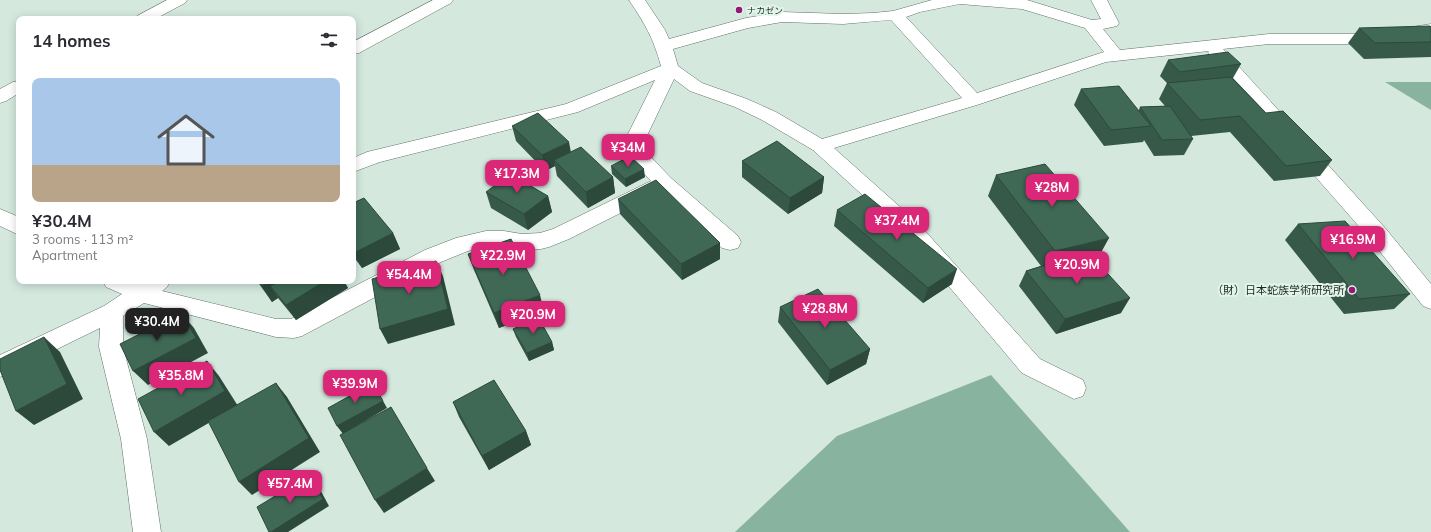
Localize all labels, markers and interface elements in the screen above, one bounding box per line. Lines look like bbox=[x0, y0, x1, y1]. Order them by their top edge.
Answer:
marker: ナカゼン bbox=[734, 5, 744, 15]
place label: ナカゼン bbox=[747, 5, 783, 16]
icon: filters bbox=[318, 29, 340, 51]
text: 14 homes bbox=[32, 30, 111, 51]
icon: home bbox=[150, 104, 222, 176]
pin: ¥34M bbox=[604, 134, 652, 168]
text: ¥34M bbox=[611, 139, 645, 155]
pin: ¥17.3M bbox=[484, 160, 550, 194]
text: ¥17.3M bbox=[494, 165, 540, 181]
pin: ¥28M bbox=[1028, 174, 1076, 208]
text: ¥28M bbox=[1035, 179, 1069, 195]
pin: ¥37.4M bbox=[864, 207, 930, 241]
text: ¥30.4M bbox=[32, 210, 92, 231]
text: ¥37.4M bbox=[874, 212, 920, 228]
pin: ¥16.9M bbox=[1320, 226, 1386, 260]
text: 3 rooms · 113 m² bbox=[32, 231, 133, 247]
text: ¥16.9M bbox=[1330, 231, 1376, 247]
pin: ¥22.9M bbox=[470, 242, 536, 276]
text: Apartment bbox=[32, 247, 97, 263]
text: ¥22.9M bbox=[480, 247, 526, 263]
pin: ¥20.9M bbox=[1044, 251, 1110, 285]
text: ¥20.9M bbox=[1054, 256, 1100, 272]
pin: ¥54.4M bbox=[376, 261, 442, 295]
text: ¥54.4M bbox=[386, 266, 432, 282]
place label: （財）日本蛇族学術研究所 bbox=[1212, 283, 1345, 297]
marker: （財）日本蛇族学術研究所 bbox=[1347, 285, 1357, 295]
pin: ¥28.8M bbox=[792, 295, 858, 329]
text: ¥28.8M bbox=[802, 300, 848, 316]
pin: ¥20.9M bbox=[500, 301, 566, 335]
text: ¥20.9M bbox=[510, 306, 556, 322]
pin: ¥30.4M bbox=[124, 308, 190, 342]
text: ¥30.4M bbox=[134, 313, 180, 329]
pin: ¥35.8M bbox=[148, 362, 214, 396]
text: ¥35.8M bbox=[158, 367, 204, 383]
pin: ¥39.9M bbox=[322, 370, 388, 404]
text: ¥39.9M bbox=[332, 375, 378, 391]
pin: ¥57.4M bbox=[257, 470, 323, 504]
text: ¥57.4M bbox=[267, 475, 313, 491]

